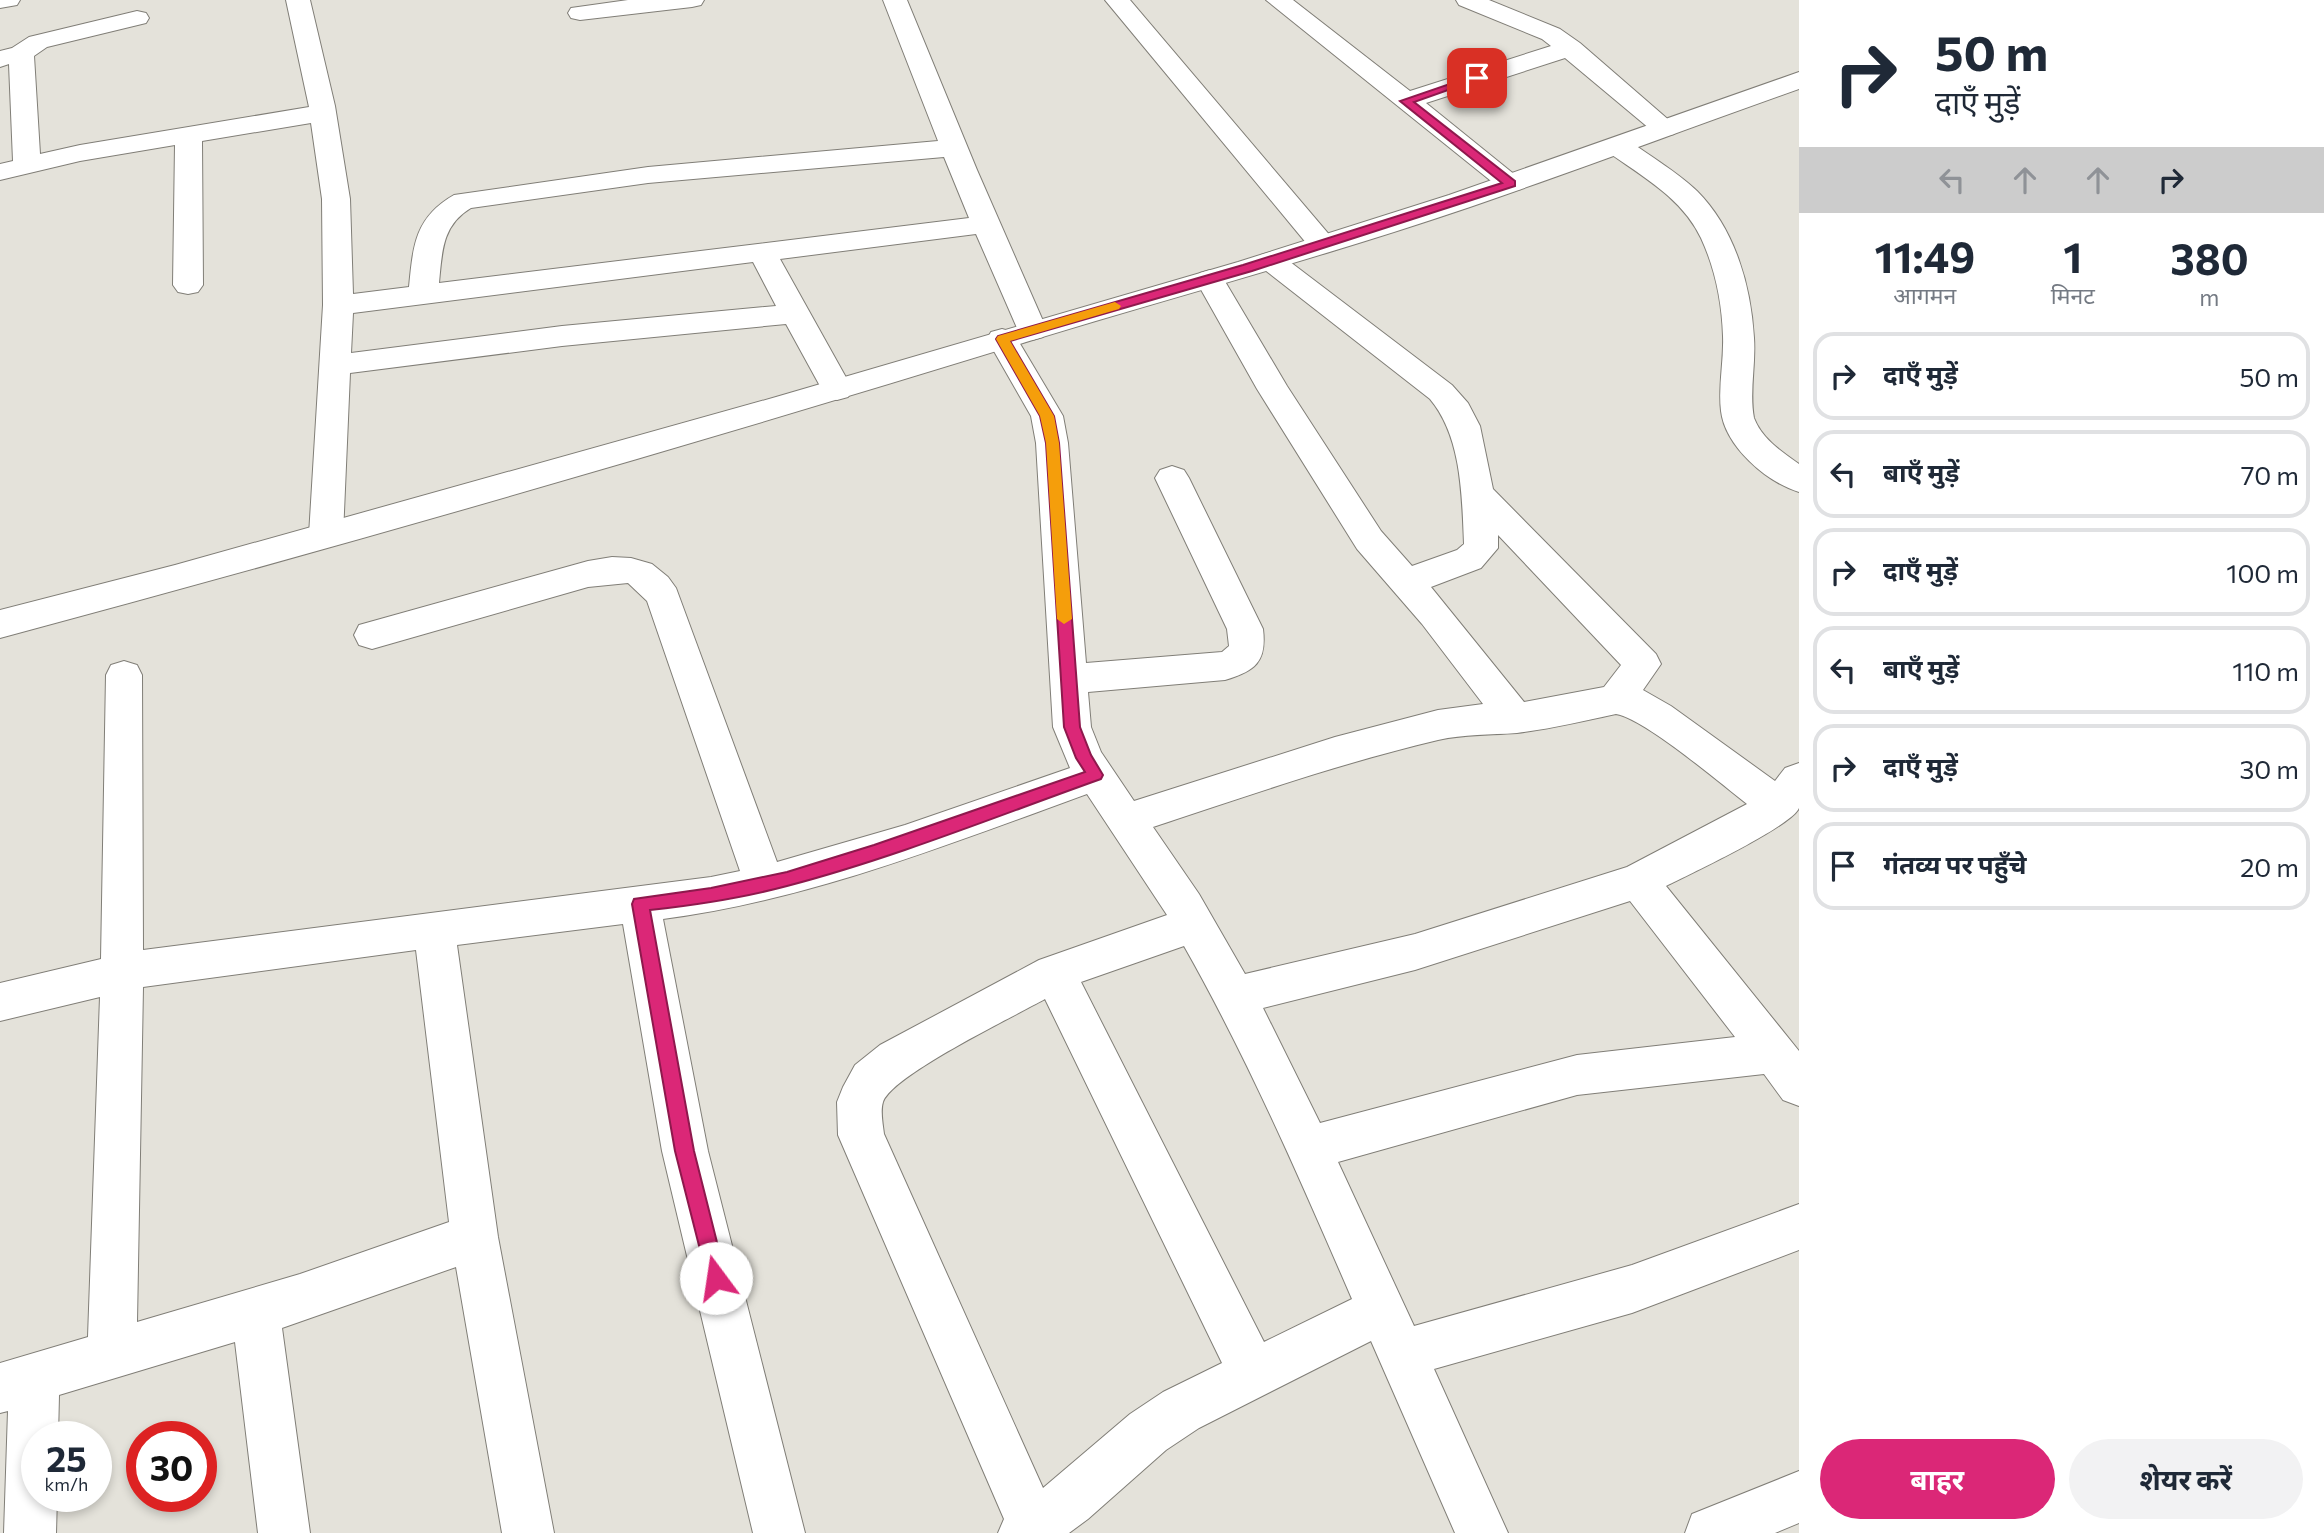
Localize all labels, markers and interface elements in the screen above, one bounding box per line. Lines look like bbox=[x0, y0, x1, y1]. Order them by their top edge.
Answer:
text: 50 m bbox=[1935, 21, 2048, 81]
icon: right bbox=[1820, 28, 1911, 119]
pin bbox=[1447, 48, 1507, 108]
icon: arrive bbox=[1458, 59, 1496, 97]
text: दाएँ मुड़ें bbox=[1935, 81, 2020, 121]
icon: left bbox=[1933, 161, 1971, 199]
icon: ahead bbox=[2006, 161, 2044, 199]
icon: ahead bbox=[2079, 161, 2117, 199]
icon: right bbox=[2152, 161, 2190, 199]
text: 11:49 bbox=[1874, 230, 1975, 282]
text: 1 bbox=[2063, 230, 2082, 282]
text: 380 bbox=[2170, 232, 2249, 284]
text: आगमन bbox=[1893, 281, 1956, 309]
text: मिनट bbox=[2051, 281, 2095, 309]
text: m bbox=[2199, 283, 2219, 311]
icon: right bbox=[1824, 357, 1862, 395]
text: दाएँ मुड़ें bbox=[1883, 358, 1958, 389]
text: 50 m bbox=[2239, 361, 2299, 392]
icon: left bbox=[1824, 455, 1862, 493]
text: बाएँ मुड़ें bbox=[1883, 456, 1959, 487]
text: 70 m bbox=[2241, 459, 2299, 490]
icon: right bbox=[1824, 553, 1862, 591]
text: दाएँ मुड़ें bbox=[1883, 554, 1958, 585]
text: 100 m bbox=[2226, 557, 2299, 588]
icon: left bbox=[1824, 651, 1862, 689]
text: बाएँ मुड़ें bbox=[1883, 652, 1959, 683]
text: 110 m bbox=[2232, 655, 2299, 686]
icon: right bbox=[1824, 749, 1862, 787]
text: दाएँ मुड़ें bbox=[1883, 750, 1958, 781]
text: 30 m bbox=[2240, 753, 2299, 784]
icon: arrive bbox=[1824, 847, 1862, 885]
text: गंतव्य पर पहुँचे bbox=[1883, 848, 2027, 879]
text: 20 m bbox=[2240, 851, 2299, 882]
position arrow bbox=[679, 1241, 753, 1315]
speed limit sign: 30 bbox=[126, 1421, 217, 1512]
text: 25 bbox=[46, 1436, 87, 1479]
button: बाहर bbox=[1820, 1439, 2055, 1519]
button: शेयर करें bbox=[2069, 1439, 2303, 1519]
text: km/h bbox=[45, 1473, 88, 1495]

